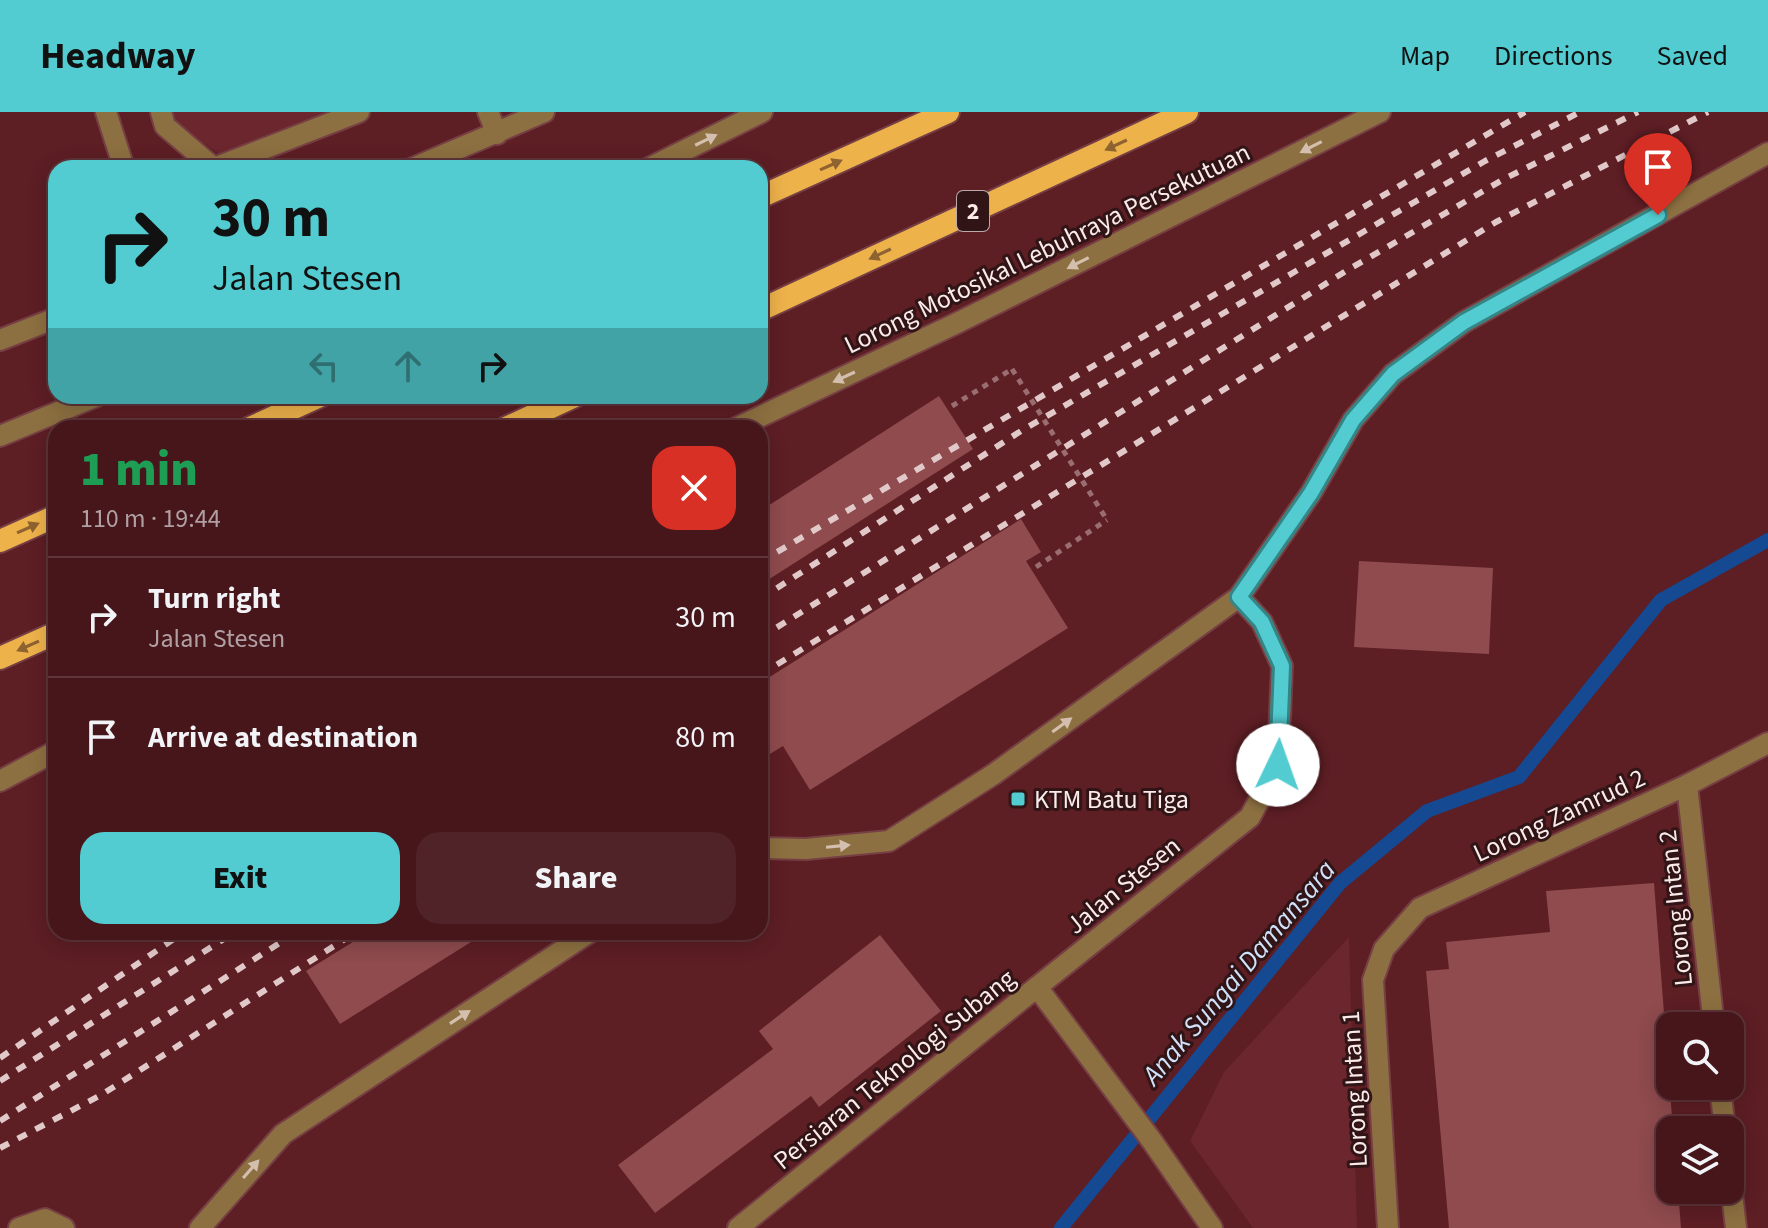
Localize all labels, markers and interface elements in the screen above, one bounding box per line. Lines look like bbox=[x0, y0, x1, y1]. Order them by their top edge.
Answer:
text: Headway bbox=[40, 29, 196, 83]
text: Map bbox=[1400, 36, 1450, 76]
text: Directions bbox=[1494, 36, 1613, 76]
text: Saved bbox=[1657, 36, 1728, 76]
one-way arrow bbox=[694, 133, 717, 147]
pin bbox=[1624, 133, 1692, 215]
street label: Lorong Motosikal Lebuhraya Persekutuan bbox=[838, 134, 1256, 363]
one-way arrow bbox=[1104, 138, 1128, 152]
one-way arrow bbox=[1299, 140, 1322, 154]
icon: arrive bbox=[1636, 145, 1680, 189]
one-way arrow bbox=[819, 158, 843, 172]
text: 30 m bbox=[212, 179, 330, 258]
road number: 2 bbox=[957, 191, 989, 231]
icon: right bbox=[80, 192, 184, 296]
one-way arrow bbox=[868, 247, 892, 261]
text: Jalan Stesen bbox=[212, 253, 402, 304]
one-way arrow bbox=[1067, 256, 1090, 270]
icon: left bbox=[302, 344, 346, 388]
icon: ahead bbox=[386, 344, 430, 388]
icon: right bbox=[470, 344, 514, 388]
one-way arrow bbox=[833, 370, 856, 384]
text: 1 min bbox=[80, 436, 198, 504]
button: close bbox=[652, 446, 736, 530]
text: 110 m · 19:44 bbox=[80, 500, 221, 537]
one-way arrow bbox=[16, 521, 40, 535]
text: Turn right bbox=[148, 577, 280, 620]
icon: right bbox=[80, 595, 124, 639]
text: 30 m bbox=[675, 596, 736, 639]
text: Jalan Stesen bbox=[148, 620, 285, 657]
one-way arrow bbox=[16, 639, 40, 652]
icon: arrive bbox=[80, 715, 124, 759]
text: Arrive at destination bbox=[148, 716, 418, 759]
text: 80 m bbox=[675, 716, 736, 759]
one-way arrow bbox=[1052, 717, 1072, 733]
position arrow bbox=[1236, 723, 1320, 807]
street label: Lorong Zamrud 2 bbox=[1467, 759, 1651, 871]
place label: KTM Batu Tiga bbox=[1034, 781, 1189, 818]
marker: KTM Batu Tiga bbox=[1009, 790, 1027, 808]
street label: Jalan Stesen bbox=[1058, 828, 1188, 943]
street label: Lorong Intan 2 bbox=[1649, 828, 1702, 988]
button: Exit bbox=[80, 832, 400, 924]
button: Share bbox=[416, 832, 736, 924]
one-way arrow bbox=[826, 839, 851, 852]
water label: Anak Sungai Damansara bbox=[1131, 851, 1345, 1095]
street label: Persiaran Teknologi Subang bbox=[766, 960, 1023, 1179]
one-way arrow bbox=[450, 1010, 471, 1025]
street label: Lorong Intan 1 bbox=[1332, 1010, 1377, 1168]
map controls bbox=[1656, 1012, 1744, 1204]
button: search bbox=[1656, 1012, 1744, 1100]
button: layers bbox=[1656, 1116, 1744, 1204]
one-way arrow bbox=[242, 1160, 260, 1179]

